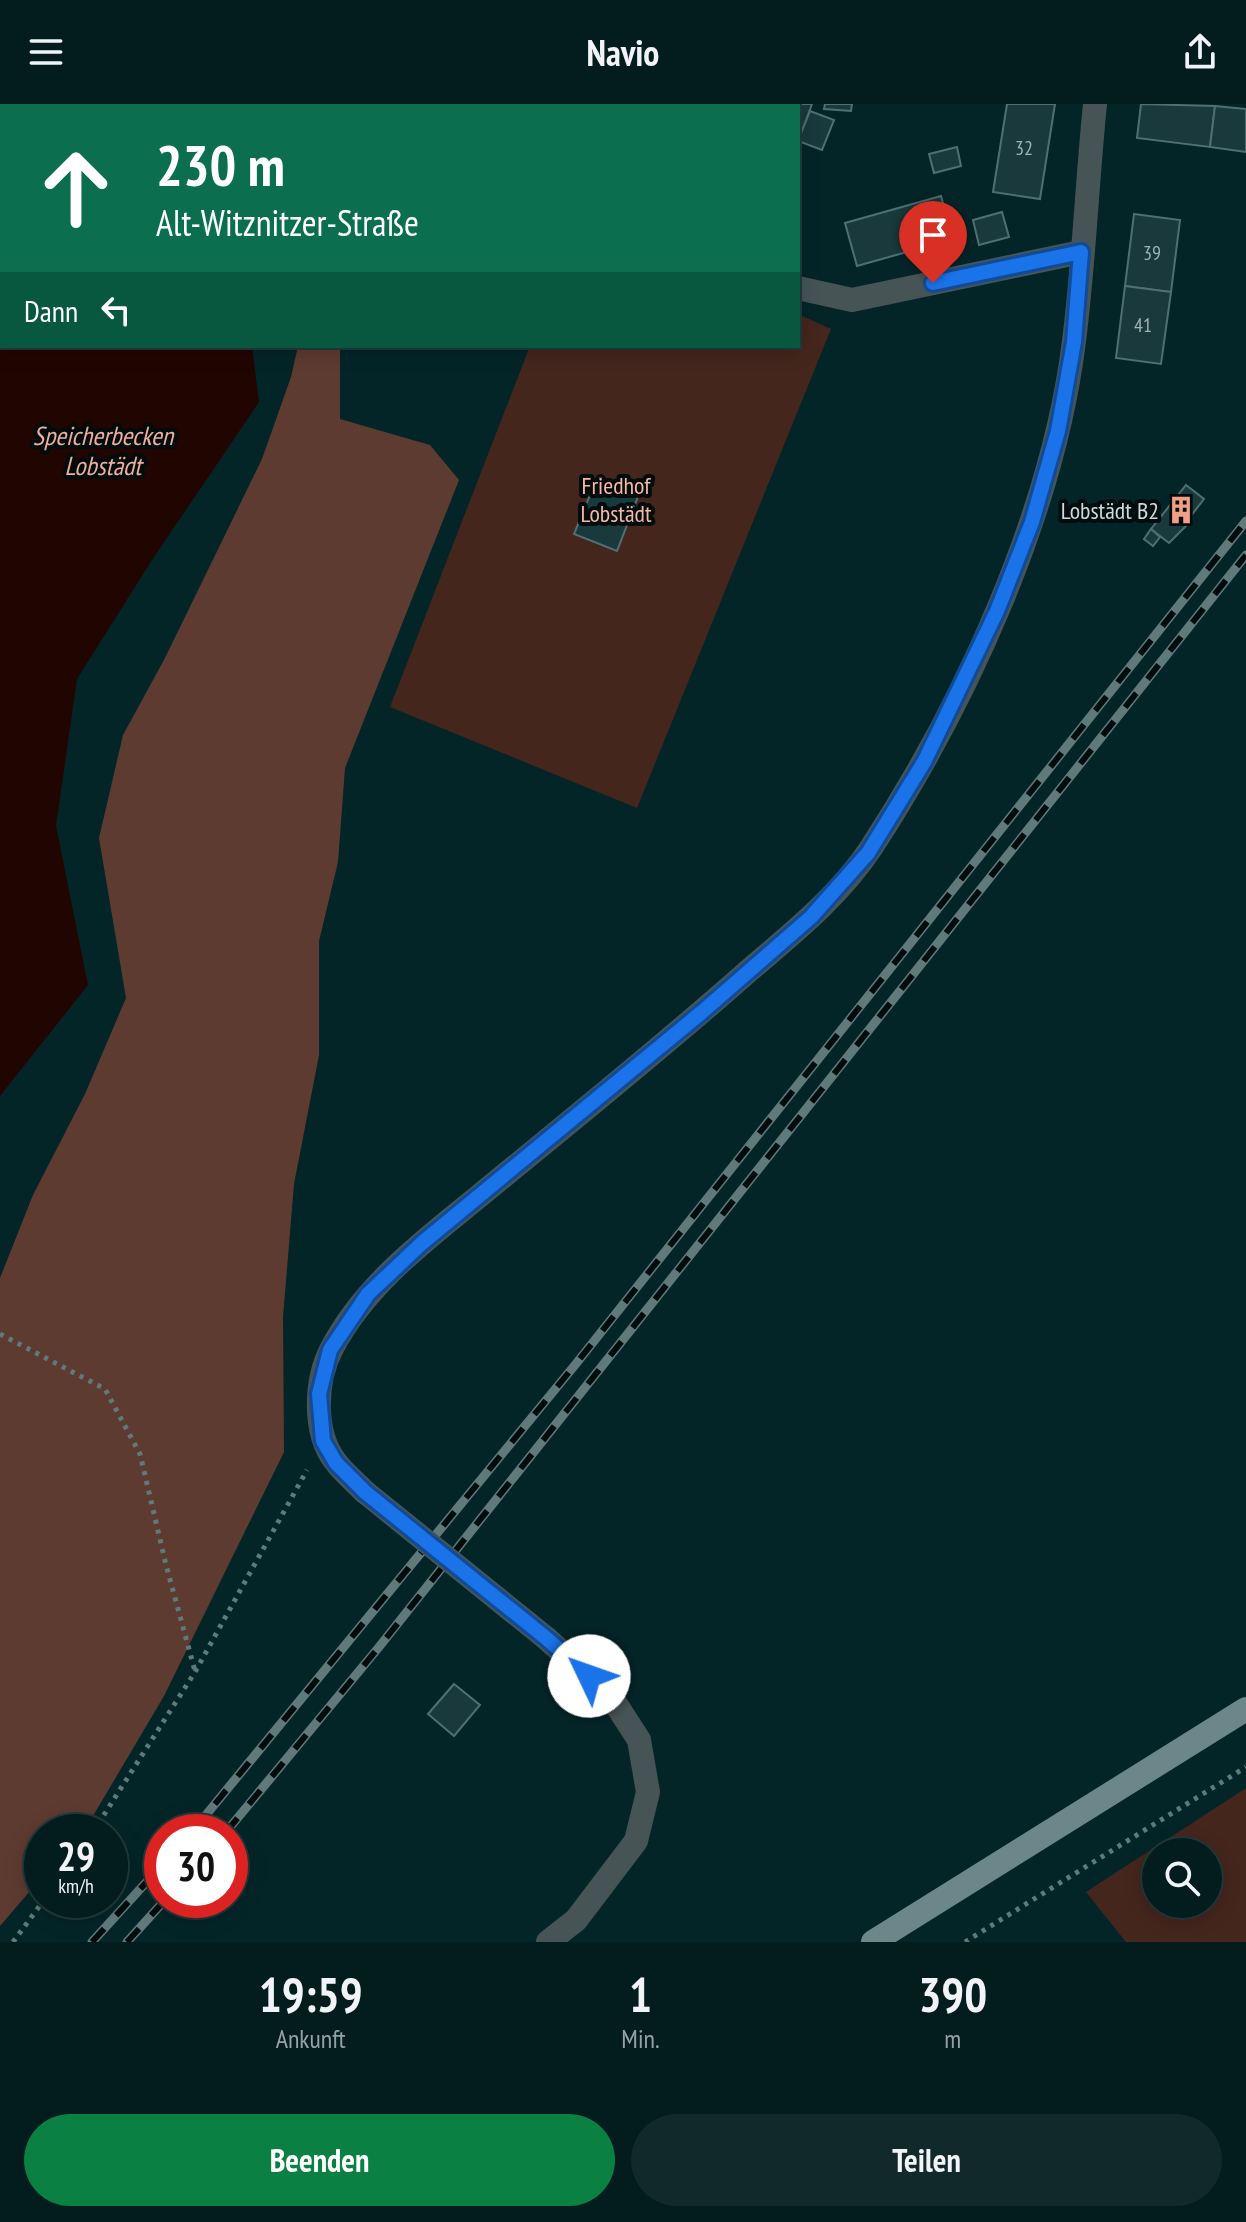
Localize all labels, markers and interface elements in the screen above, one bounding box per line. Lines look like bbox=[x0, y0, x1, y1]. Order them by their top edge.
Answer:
text: Navio bbox=[587, 29, 659, 76]
icon: menu bbox=[24, 30, 68, 74]
icon: share bbox=[1178, 30, 1222, 74]
text: 230 m bbox=[156, 129, 285, 201]
house number: 32 bbox=[1015, 135, 1033, 161]
icon: ahead bbox=[24, 136, 128, 240]
text: Alt-Witznitzer-Straße bbox=[156, 199, 419, 246]
pin bbox=[899, 201, 967, 283]
icon: arrive bbox=[911, 213, 955, 257]
house number: 39 bbox=[1143, 240, 1161, 266]
icon: left bbox=[94, 288, 138, 332]
text: Dann bbox=[24, 291, 78, 330]
house number: 41 bbox=[1134, 312, 1152, 338]
water label: Speicherbecken Lobstädt bbox=[33, 419, 175, 482]
park label: Friedhof Lobstädt bbox=[581, 470, 652, 529]
place label: Lobstädt B2 bbox=[1061, 495, 1159, 526]
building icon: Lobstädt B2 bbox=[1166, 495, 1196, 525]
position arrow bbox=[547, 1634, 631, 1718]
speed limit sign: 30 bbox=[144, 1814, 248, 1918]
text: 29 bbox=[57, 1830, 95, 1882]
map controls bbox=[1142, 1838, 1222, 1918]
button: search bbox=[1142, 1838, 1222, 1918]
text: km/h bbox=[58, 1873, 94, 1899]
text: 19:59 bbox=[259, 1963, 363, 2025]
text: 1 bbox=[629, 1963, 652, 2025]
text: 390 bbox=[918, 1963, 987, 2025]
text: Ankunft bbox=[276, 2022, 346, 2055]
text: Min. bbox=[621, 2022, 660, 2055]
text: m bbox=[944, 2022, 961, 2055]
button: Beenden bbox=[24, 2114, 615, 2206]
button: Teilen bbox=[631, 2114, 1222, 2206]

